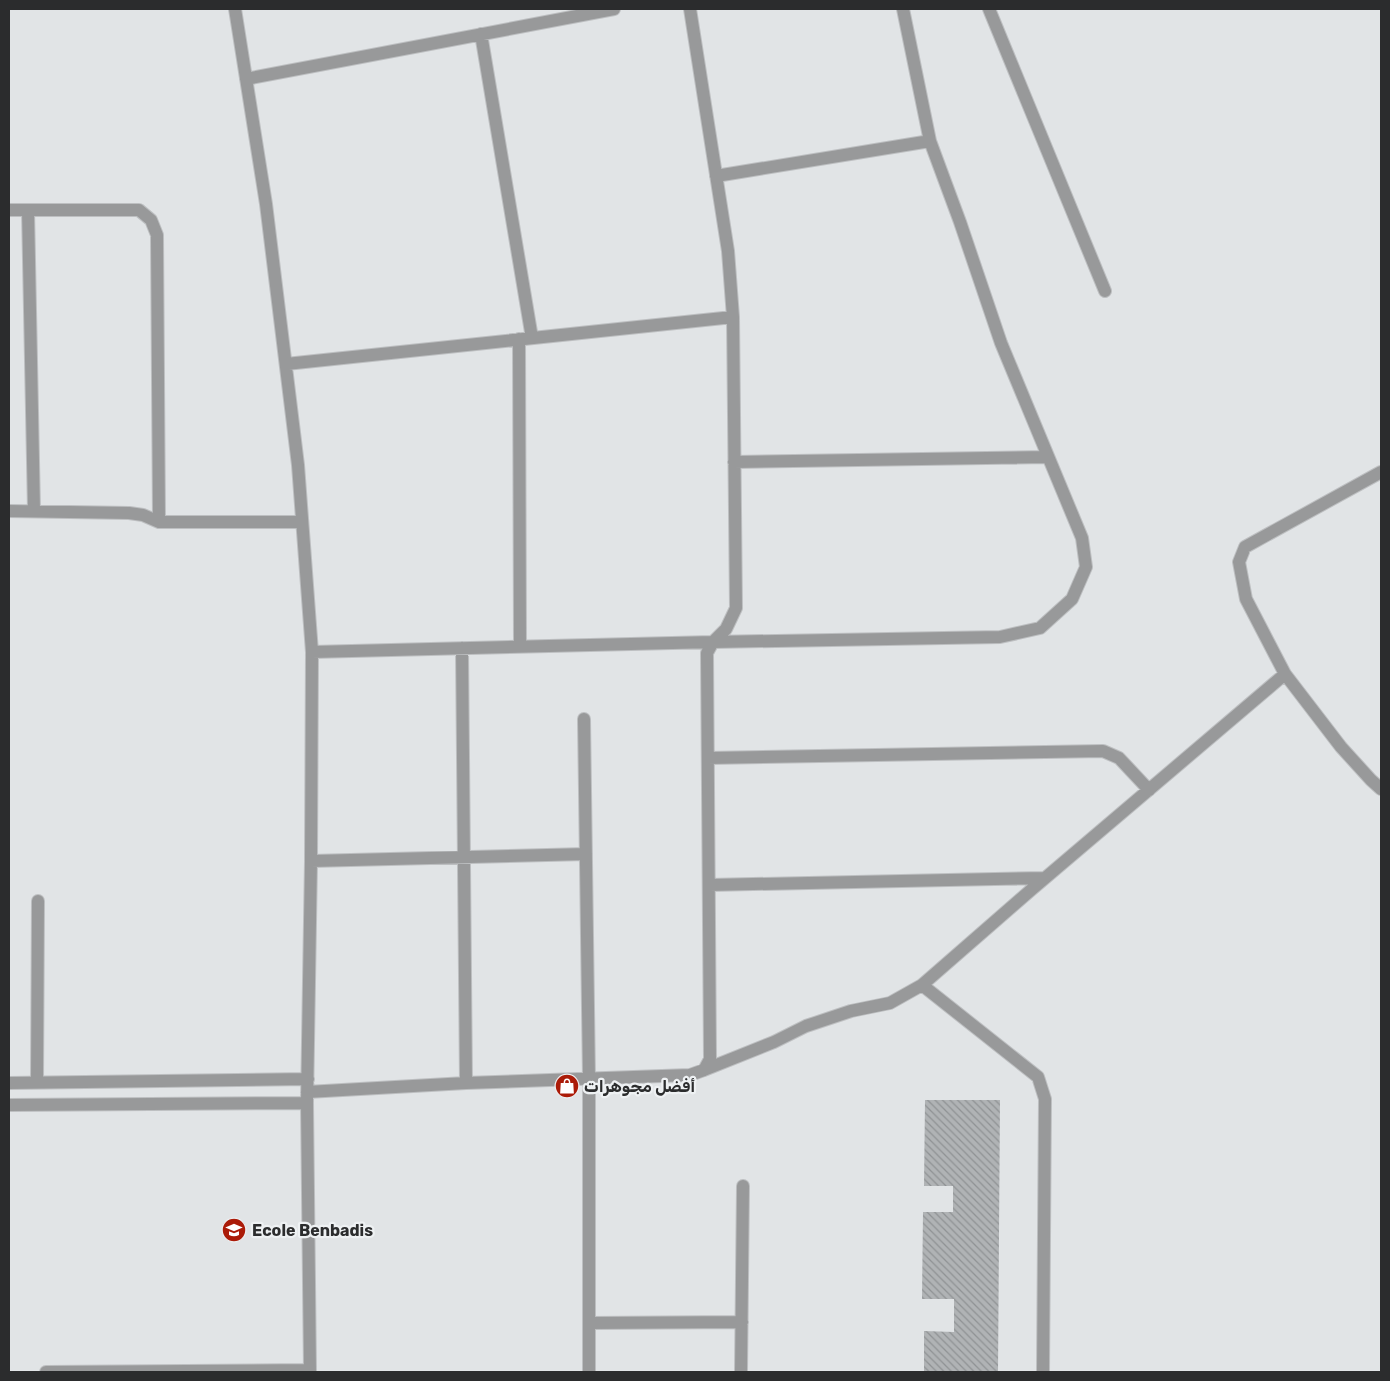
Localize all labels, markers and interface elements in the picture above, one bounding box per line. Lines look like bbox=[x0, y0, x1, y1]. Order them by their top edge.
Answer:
shop icon: أفضل مجوهرات bbox=[554, 1073, 580, 1099]
place label: أفضل مجوهرات bbox=[584, 1077, 695, 1096]
school or university icon: Ecole Benbadis bbox=[221, 1217, 247, 1243]
place label: Ecole Benbadis bbox=[252, 1221, 373, 1240]

